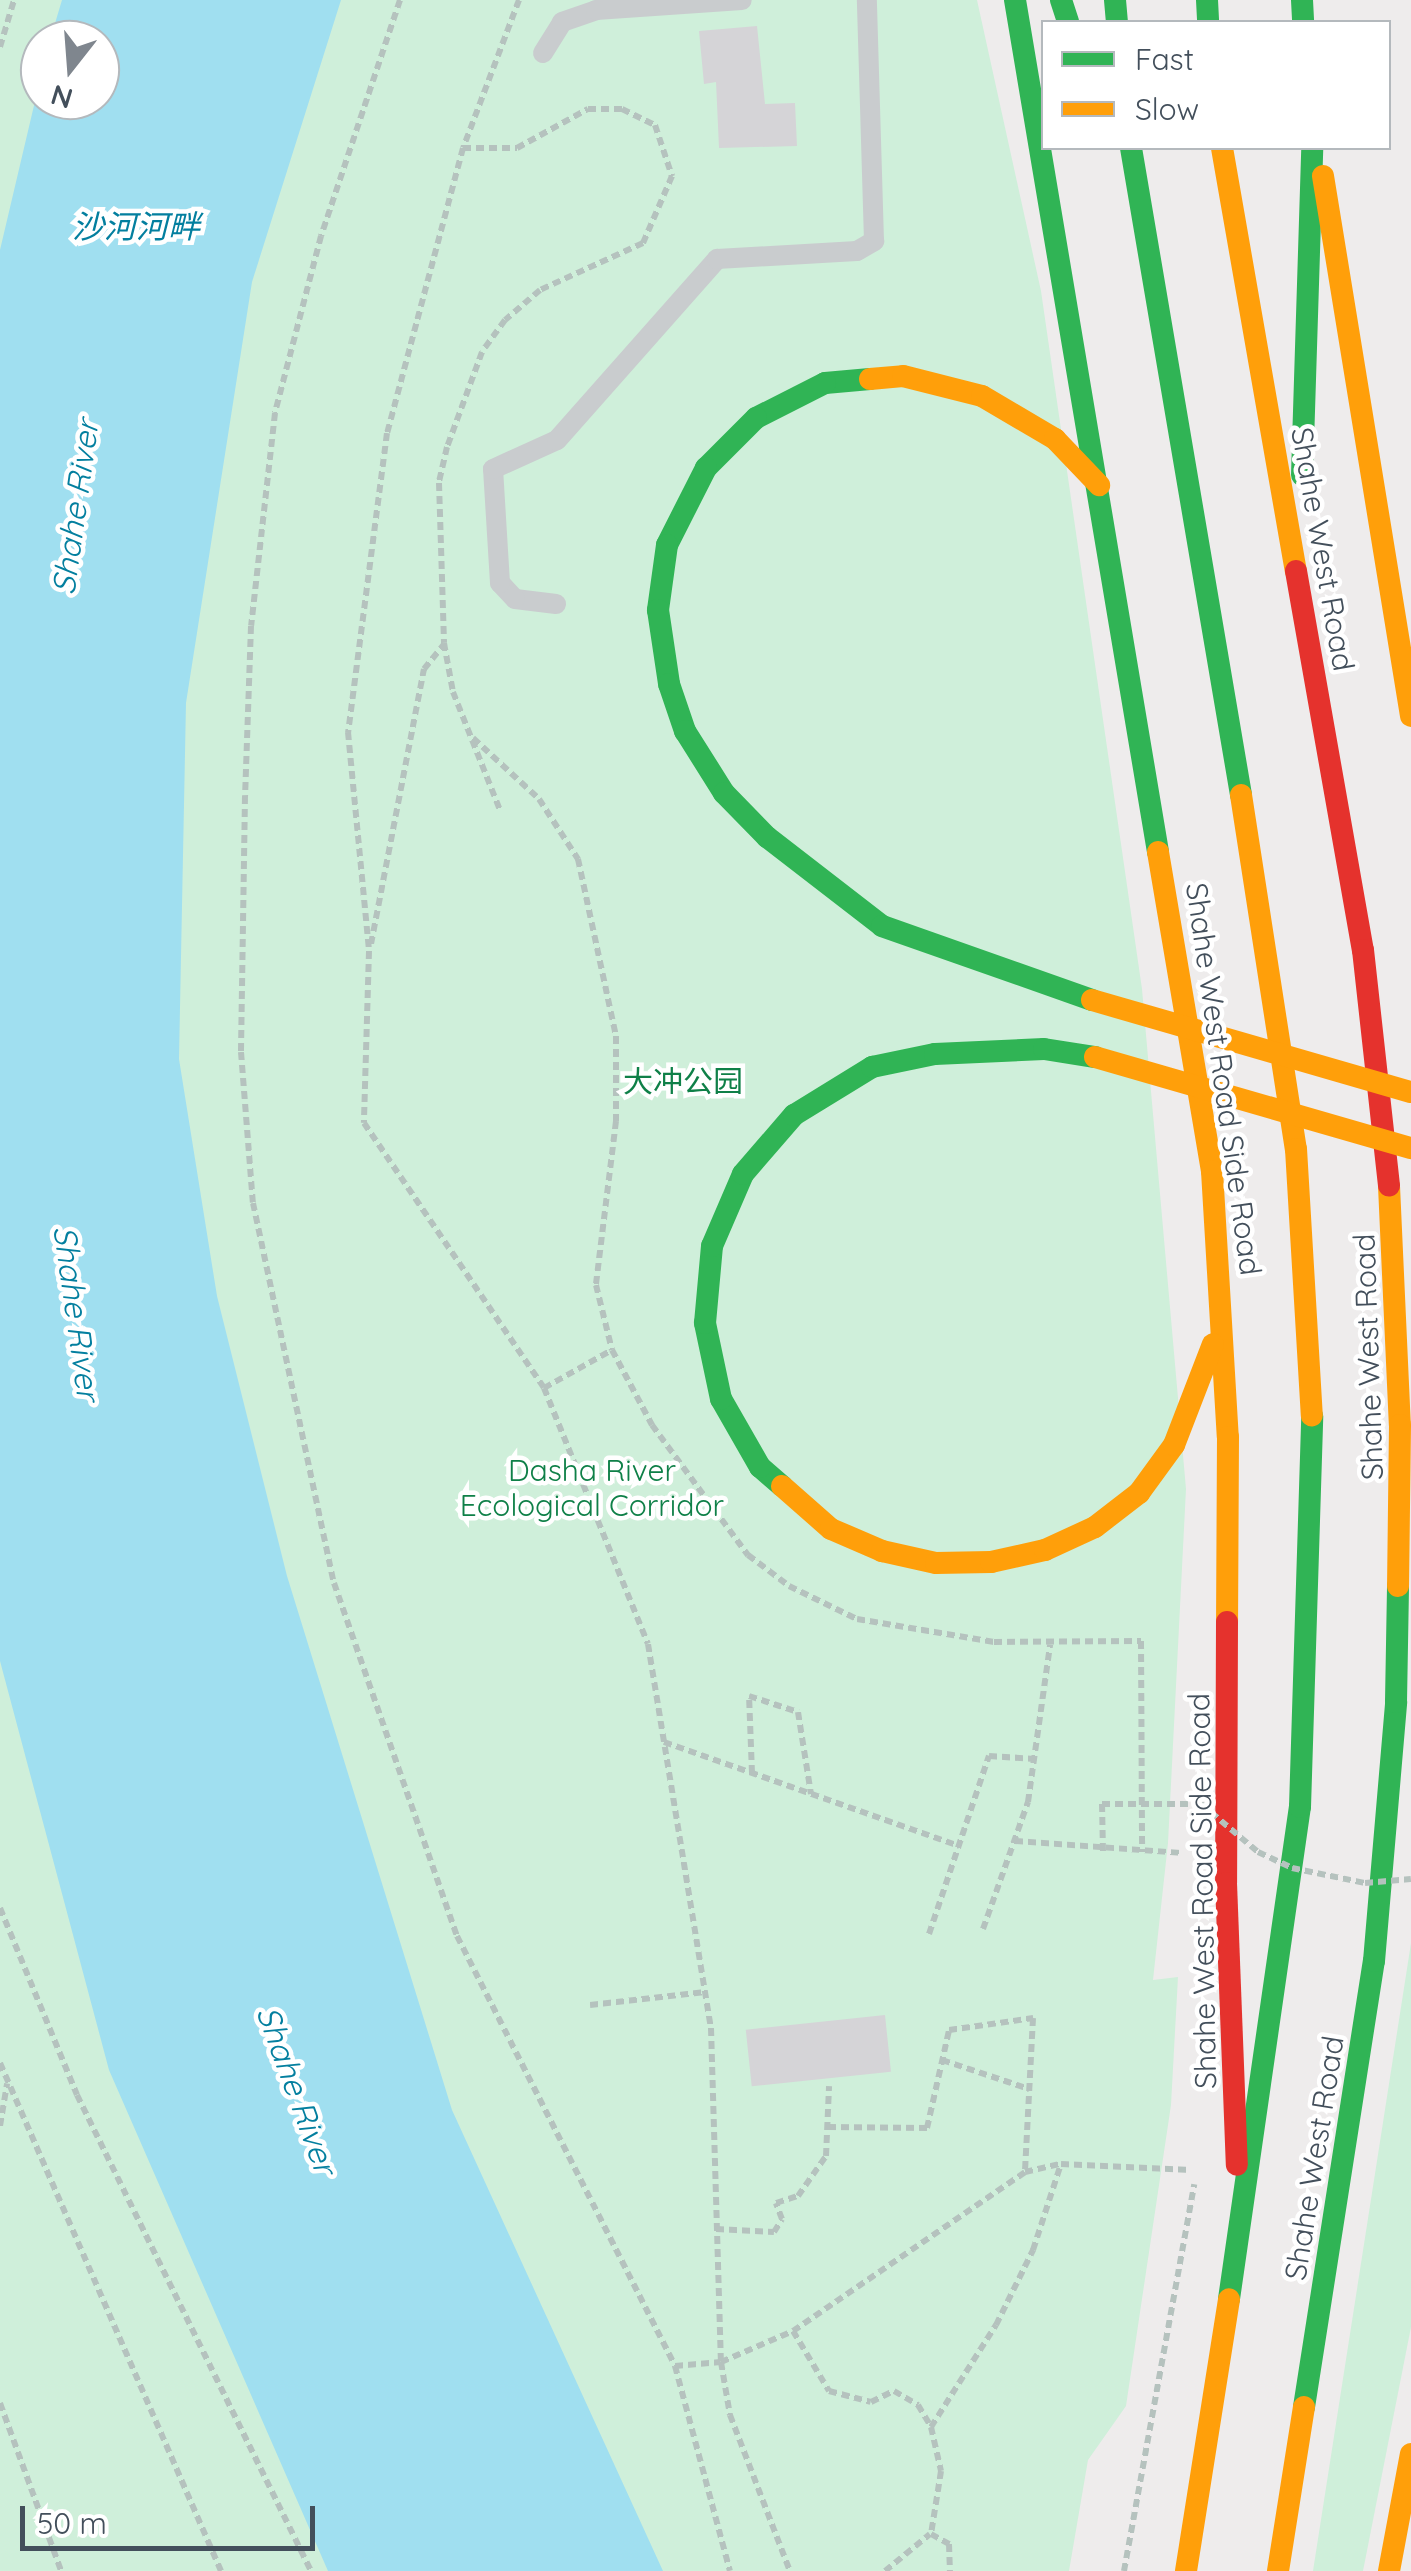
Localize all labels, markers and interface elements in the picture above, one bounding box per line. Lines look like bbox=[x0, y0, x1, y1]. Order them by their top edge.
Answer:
north arrow bbox=[20, 20, 120, 120]
legend bbox=[1041, 20, 1391, 150]
text: Fast bbox=[1135, 40, 1194, 78]
text: N bbox=[47, 78, 77, 117]
text: Slow bbox=[1135, 90, 1199, 128]
water label: 沙河河畔 bbox=[72, 207, 200, 245]
water label: Shahe River bbox=[44, 417, 106, 597]
street label: Shahe West Road bbox=[1284, 424, 1362, 674]
street label: Shahe West Road Side Road bbox=[1179, 881, 1269, 1277]
park label: 大冲公园 bbox=[623, 1063, 743, 1099]
water label: Shahe River bbox=[46, 1223, 108, 1403]
street label: Shahe West Road bbox=[1346, 1233, 1390, 1481]
park label: Dasha River Ecological Corridor bbox=[460, 1452, 724, 1522]
street label: Shahe West Road Side Road bbox=[1181, 1693, 1223, 2089]
water label: Shahe River bbox=[249, 2001, 345, 2179]
street label: Shahe West Road bbox=[1277, 2033, 1351, 2283]
scale bar bbox=[25, 2486, 320, 2548]
text: 50 m bbox=[37, 2504, 107, 2542]

